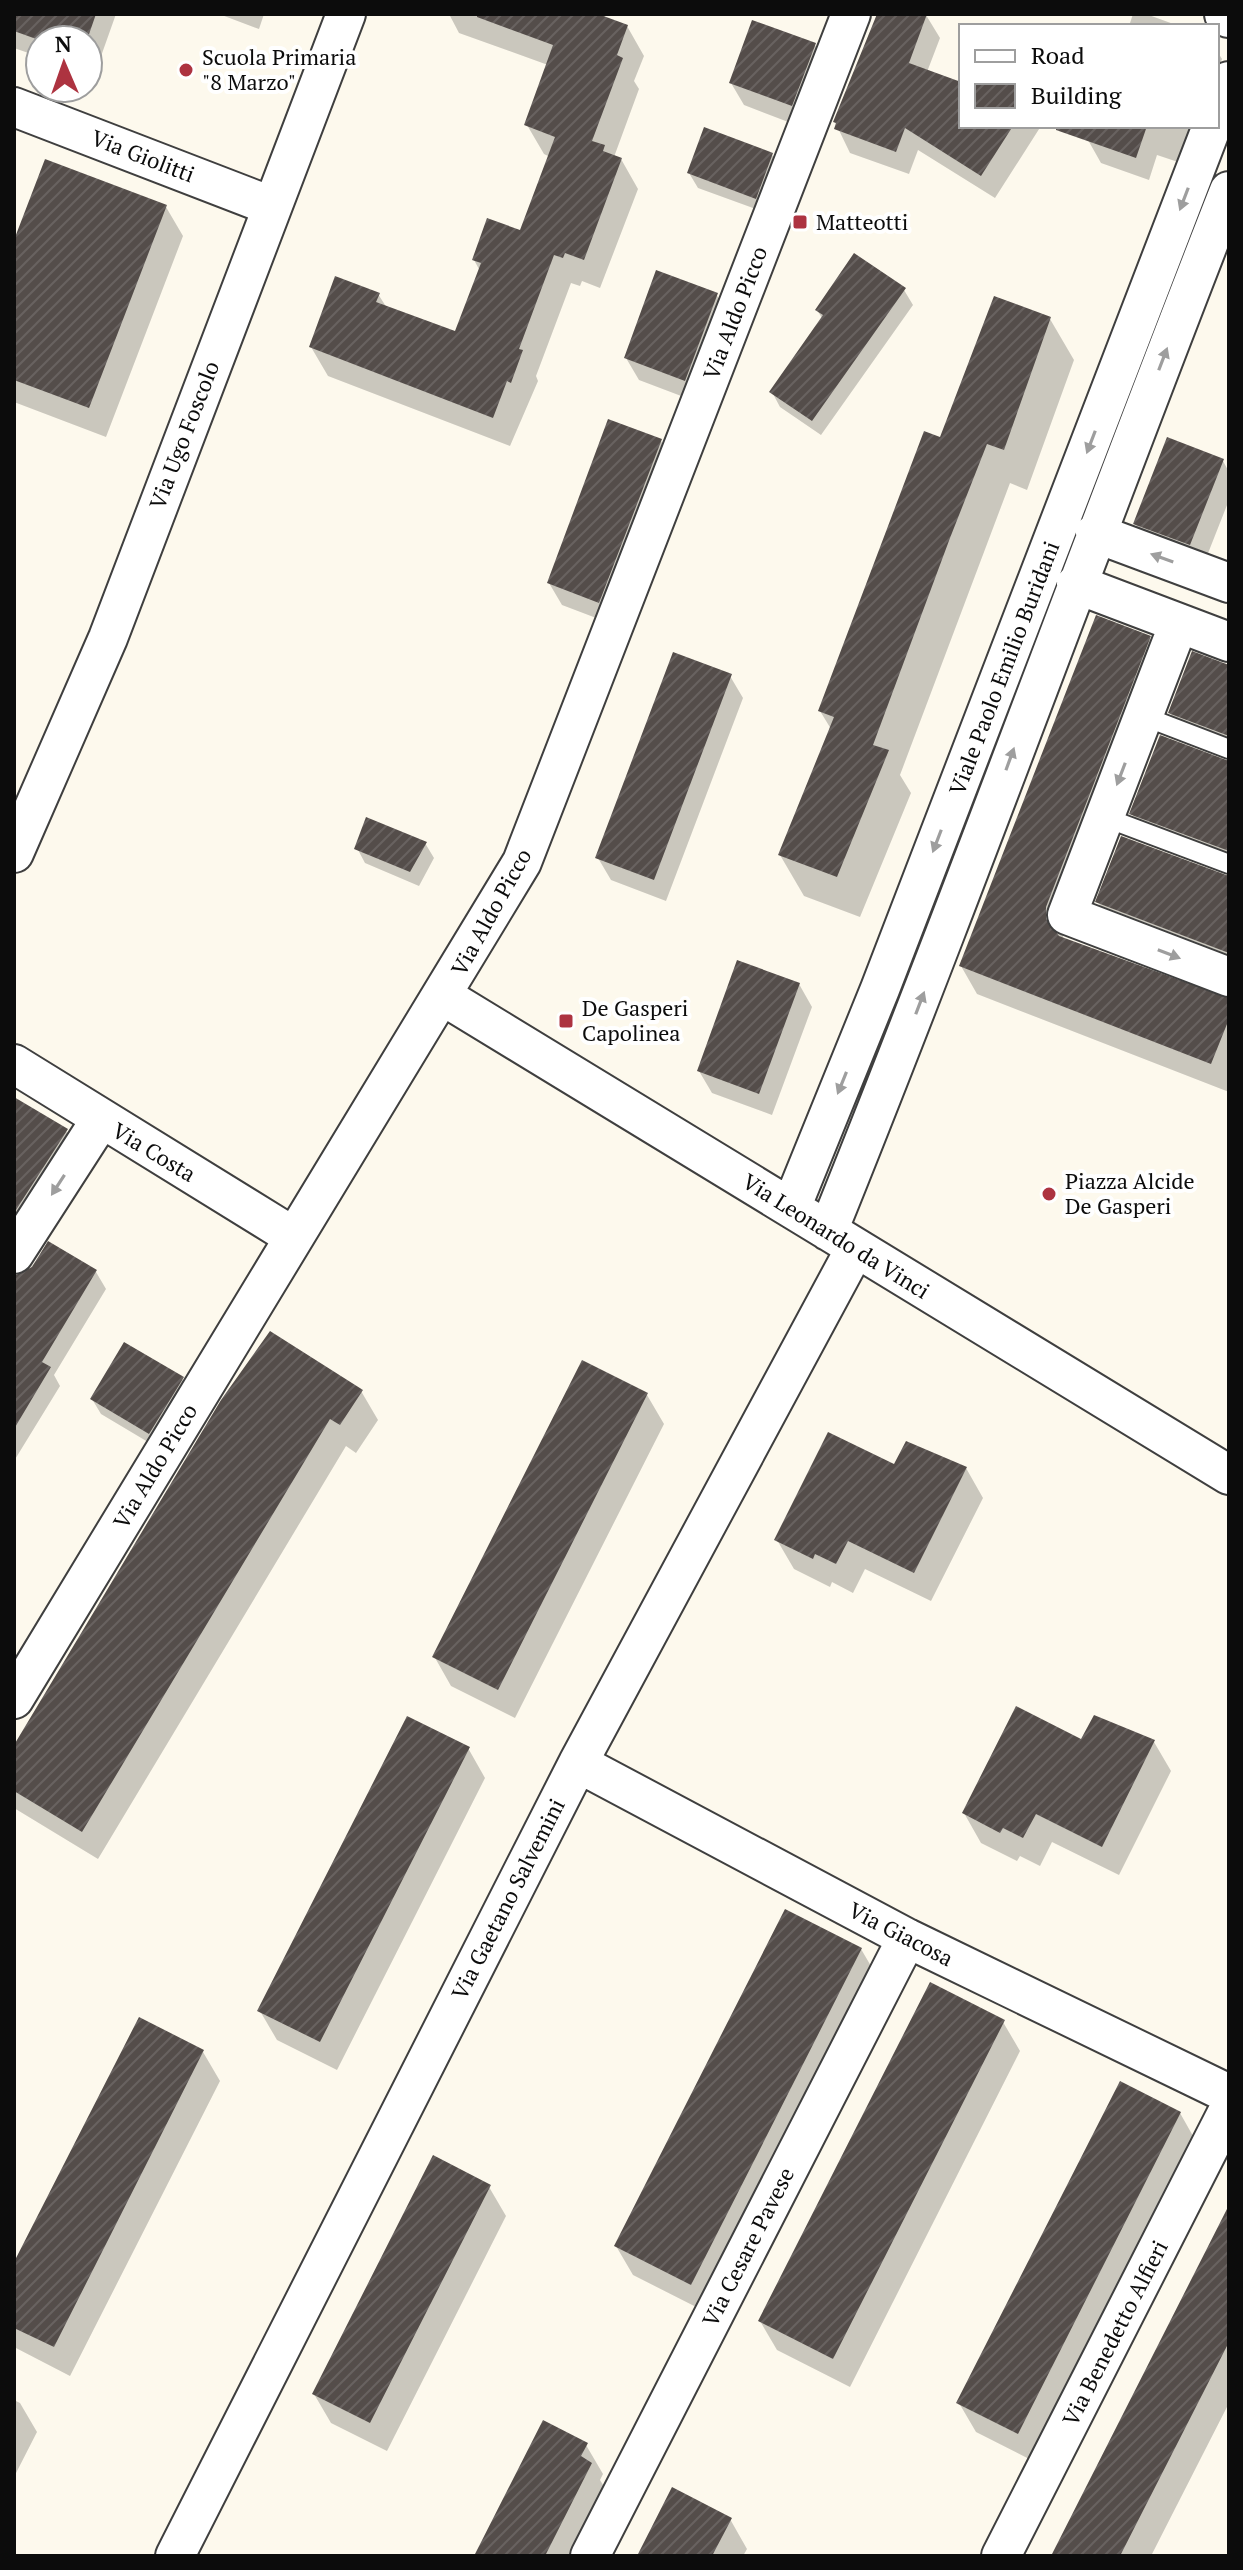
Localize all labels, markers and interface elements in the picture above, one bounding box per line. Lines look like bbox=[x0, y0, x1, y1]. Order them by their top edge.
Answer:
north arrow bbox=[24, 24, 104, 104]
legend bbox=[959, 24, 1219, 128]
text: N bbox=[54, 29, 72, 58]
text: Road bbox=[1031, 39, 1085, 71]
place label: Scuola Primaria "8 Marzo" bbox=[202, 42, 356, 96]
marker: Scuola Primaria "8 Marzo" bbox=[177, 61, 195, 79]
text: Building bbox=[1031, 79, 1122, 111]
street label: Via Giolitti bbox=[87, 123, 199, 188]
one-way arrow bbox=[1177, 187, 1190, 211]
place label: Matteotti bbox=[816, 207, 908, 236]
marker: Matteotti bbox=[791, 213, 809, 231]
street label: Via Aldo Picco bbox=[696, 242, 773, 384]
one-way arrow bbox=[1157, 347, 1170, 371]
street label: Via Ugo Foscolo bbox=[142, 357, 225, 513]
one-way arrow bbox=[1084, 430, 1097, 454]
street label: Viale Paolo Emilio Buridani bbox=[942, 537, 1065, 799]
one-way arrow bbox=[1150, 551, 1174, 564]
one-way arrow bbox=[1005, 747, 1017, 771]
one-way arrow bbox=[1114, 762, 1127, 786]
one-way arrow bbox=[930, 829, 943, 853]
street label: Via Aldo Picco bbox=[444, 843, 537, 980]
one-way arrow bbox=[1157, 948, 1181, 961]
one-way arrow bbox=[913, 991, 926, 1015]
place label: De Gasperi Capolinea bbox=[582, 993, 688, 1047]
marker: De Gasperi Capolinea bbox=[557, 1012, 575, 1030]
one-way arrow bbox=[835, 1071, 848, 1095]
street label: Via Costa bbox=[107, 1115, 201, 1188]
street label: Via Leonardo da Vinci bbox=[737, 1166, 935, 1305]
place label: Piazza Alcide De Gasperi bbox=[1065, 1166, 1195, 1220]
one-way arrow bbox=[52, 1174, 66, 1196]
marker: Piazza Alcide De Gasperi bbox=[1040, 1185, 1058, 1203]
street label: Via Aldo Picco bbox=[106, 1398, 203, 1534]
street label: Via Gaetano Salvemini bbox=[444, 1793, 571, 2004]
street label: Via Giacosa bbox=[844, 1895, 958, 1972]
street label: Via Cesare Pavese bbox=[695, 2162, 800, 2331]
street label: Via Benedetto Alfieri bbox=[1055, 2235, 1174, 2430]

